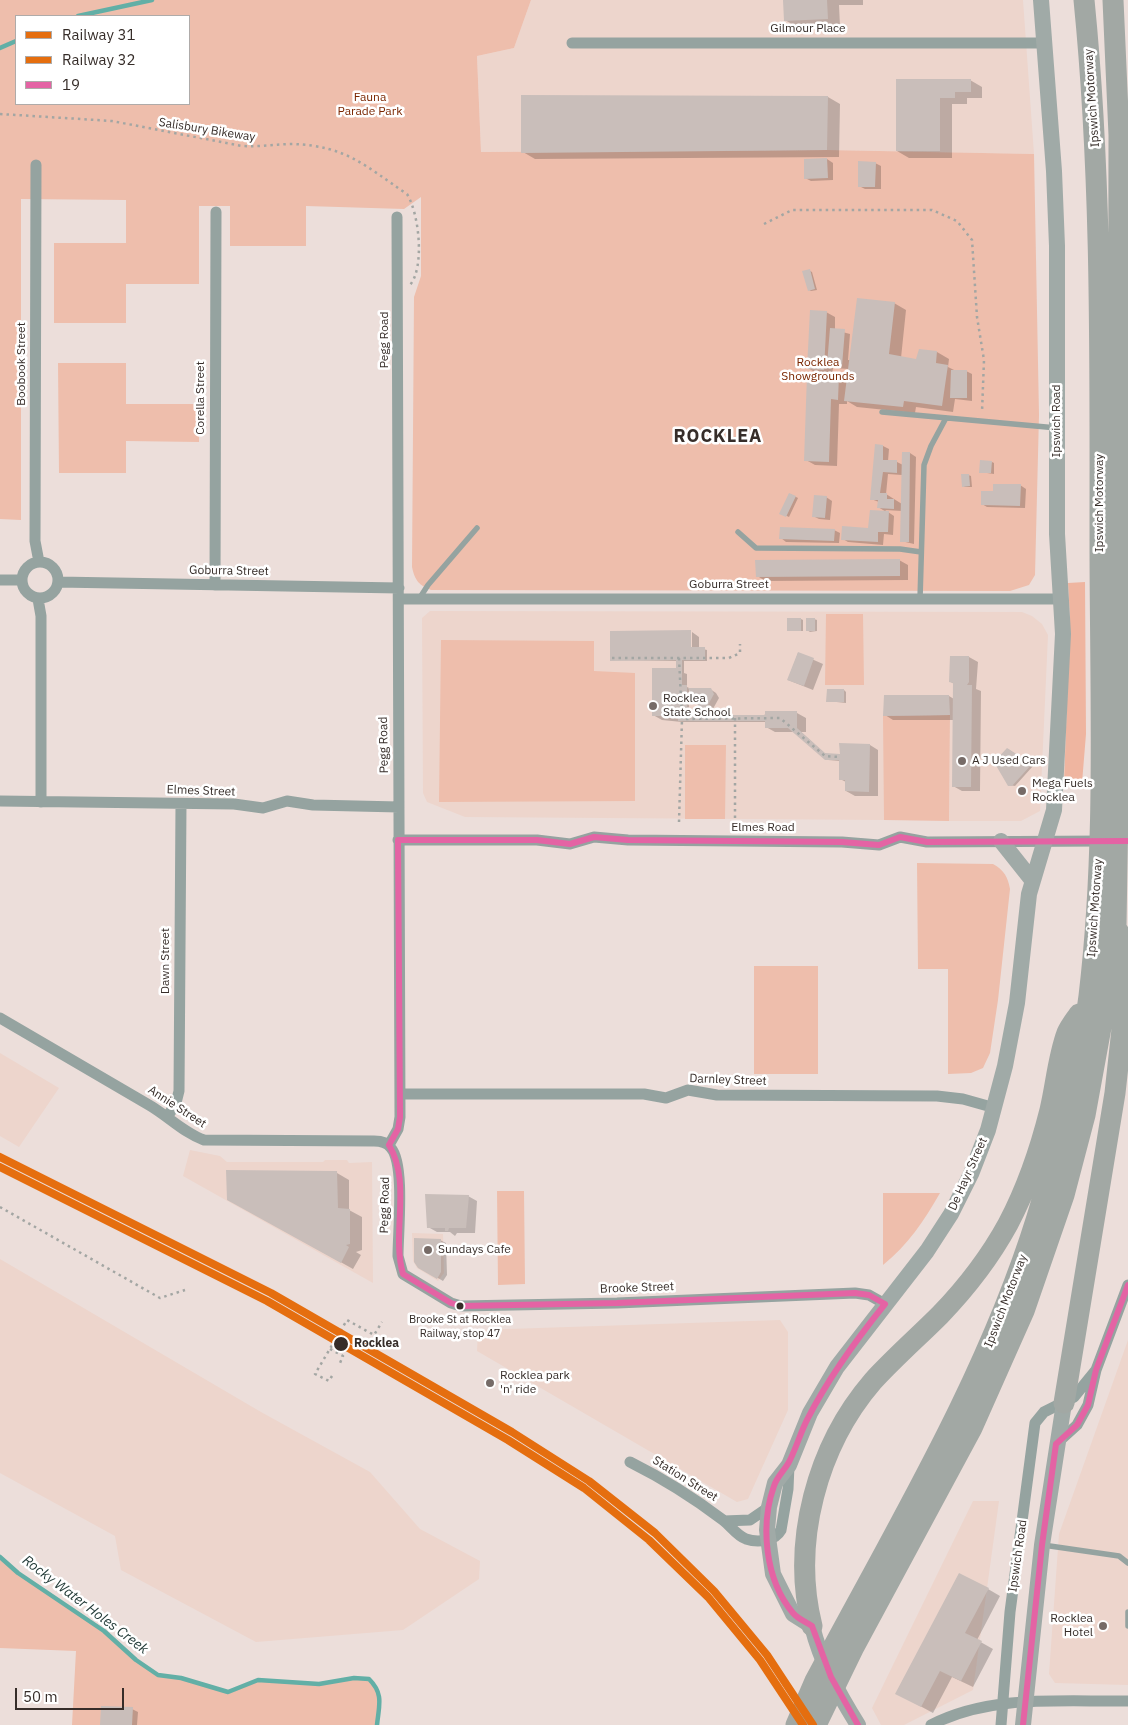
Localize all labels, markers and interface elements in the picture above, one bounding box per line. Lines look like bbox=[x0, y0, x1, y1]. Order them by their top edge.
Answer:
legend bbox=[15, 15, 190, 105]
street label: Gilmour Place bbox=[770, 22, 846, 36]
text: Railway 31 bbox=[62, 25, 136, 44]
street label: Ipswich Motorway bbox=[1081, 48, 1103, 148]
text: Railway 32 bbox=[62, 50, 136, 69]
text: 19 bbox=[62, 75, 80, 94]
park label: Fauna Parade Park bbox=[338, 91, 402, 119]
street label: Salisbury Bikeway bbox=[158, 115, 256, 145]
street label: Pegg Road bbox=[378, 312, 392, 368]
street label: Boobook Street bbox=[15, 322, 29, 406]
park label: Rocklea Showgrounds bbox=[781, 356, 855, 384]
street label: Corella Street bbox=[194, 361, 208, 435]
street label: Ipswich Road bbox=[1050, 385, 1064, 457]
district label: ROCKLEA bbox=[673, 426, 763, 448]
street label: Ipswich Motorway bbox=[1093, 454, 1107, 552]
street label: Goburra Street bbox=[189, 563, 269, 579]
street label: Goburra Street bbox=[689, 578, 769, 592]
place label: Rocklea State School bbox=[663, 692, 731, 720]
marker: Rocklea State School bbox=[647, 700, 659, 712]
street label: Pegg Road bbox=[376, 717, 392, 773]
place label: A J Used Cars bbox=[972, 754, 1046, 768]
marker: A J Used Cars bbox=[956, 755, 968, 767]
place label: Mega Fuels Rocklea bbox=[1032, 777, 1093, 805]
street label: Elmes Street bbox=[166, 783, 236, 799]
marker: Mega Fuels Rocklea bbox=[1016, 785, 1028, 797]
street label: Elmes Road bbox=[731, 821, 795, 835]
street label: Ipswich Motorway bbox=[1084, 858, 1106, 958]
street label: Dawn Street bbox=[159, 928, 173, 994]
street label: Darnley Street bbox=[689, 1071, 767, 1089]
street label: Annie Street bbox=[145, 1083, 209, 1131]
street label: De Hayr Street bbox=[945, 1135, 991, 1213]
street label: Pegg Road bbox=[377, 1177, 393, 1233]
place label: Sundays Cafe bbox=[438, 1243, 511, 1257]
marker: Sundays Cafe bbox=[422, 1244, 434, 1256]
street label: Ipswich Motorway bbox=[982, 1252, 1030, 1350]
street label: Brooke Street bbox=[600, 1280, 674, 1296]
marker: Brooke St at Rocklea Railway, stop 47 bbox=[455, 1301, 465, 1311]
place label: Brooke St at Rocklea Railway, stop 47 bbox=[409, 1313, 511, 1339]
marker: Rocklea bbox=[332, 1335, 350, 1353]
place label: Rocklea bbox=[354, 1337, 399, 1351]
place label: Rocklea park 'n' ride bbox=[500, 1369, 570, 1397]
marker: Rocklea park 'n' ride bbox=[484, 1377, 496, 1389]
street label: Station Street bbox=[650, 1453, 720, 1505]
street label: Ipswich Road bbox=[1006, 1519, 1030, 1593]
water label: Rocky Water Holes Creek bbox=[19, 1552, 151, 1658]
place label: Rocklea Hotel bbox=[1050, 1612, 1093, 1640]
marker: Rocklea Hotel bbox=[1097, 1620, 1109, 1632]
scale bar bbox=[18, 1678, 126, 1710]
text: 50 m bbox=[23, 1687, 58, 1706]

